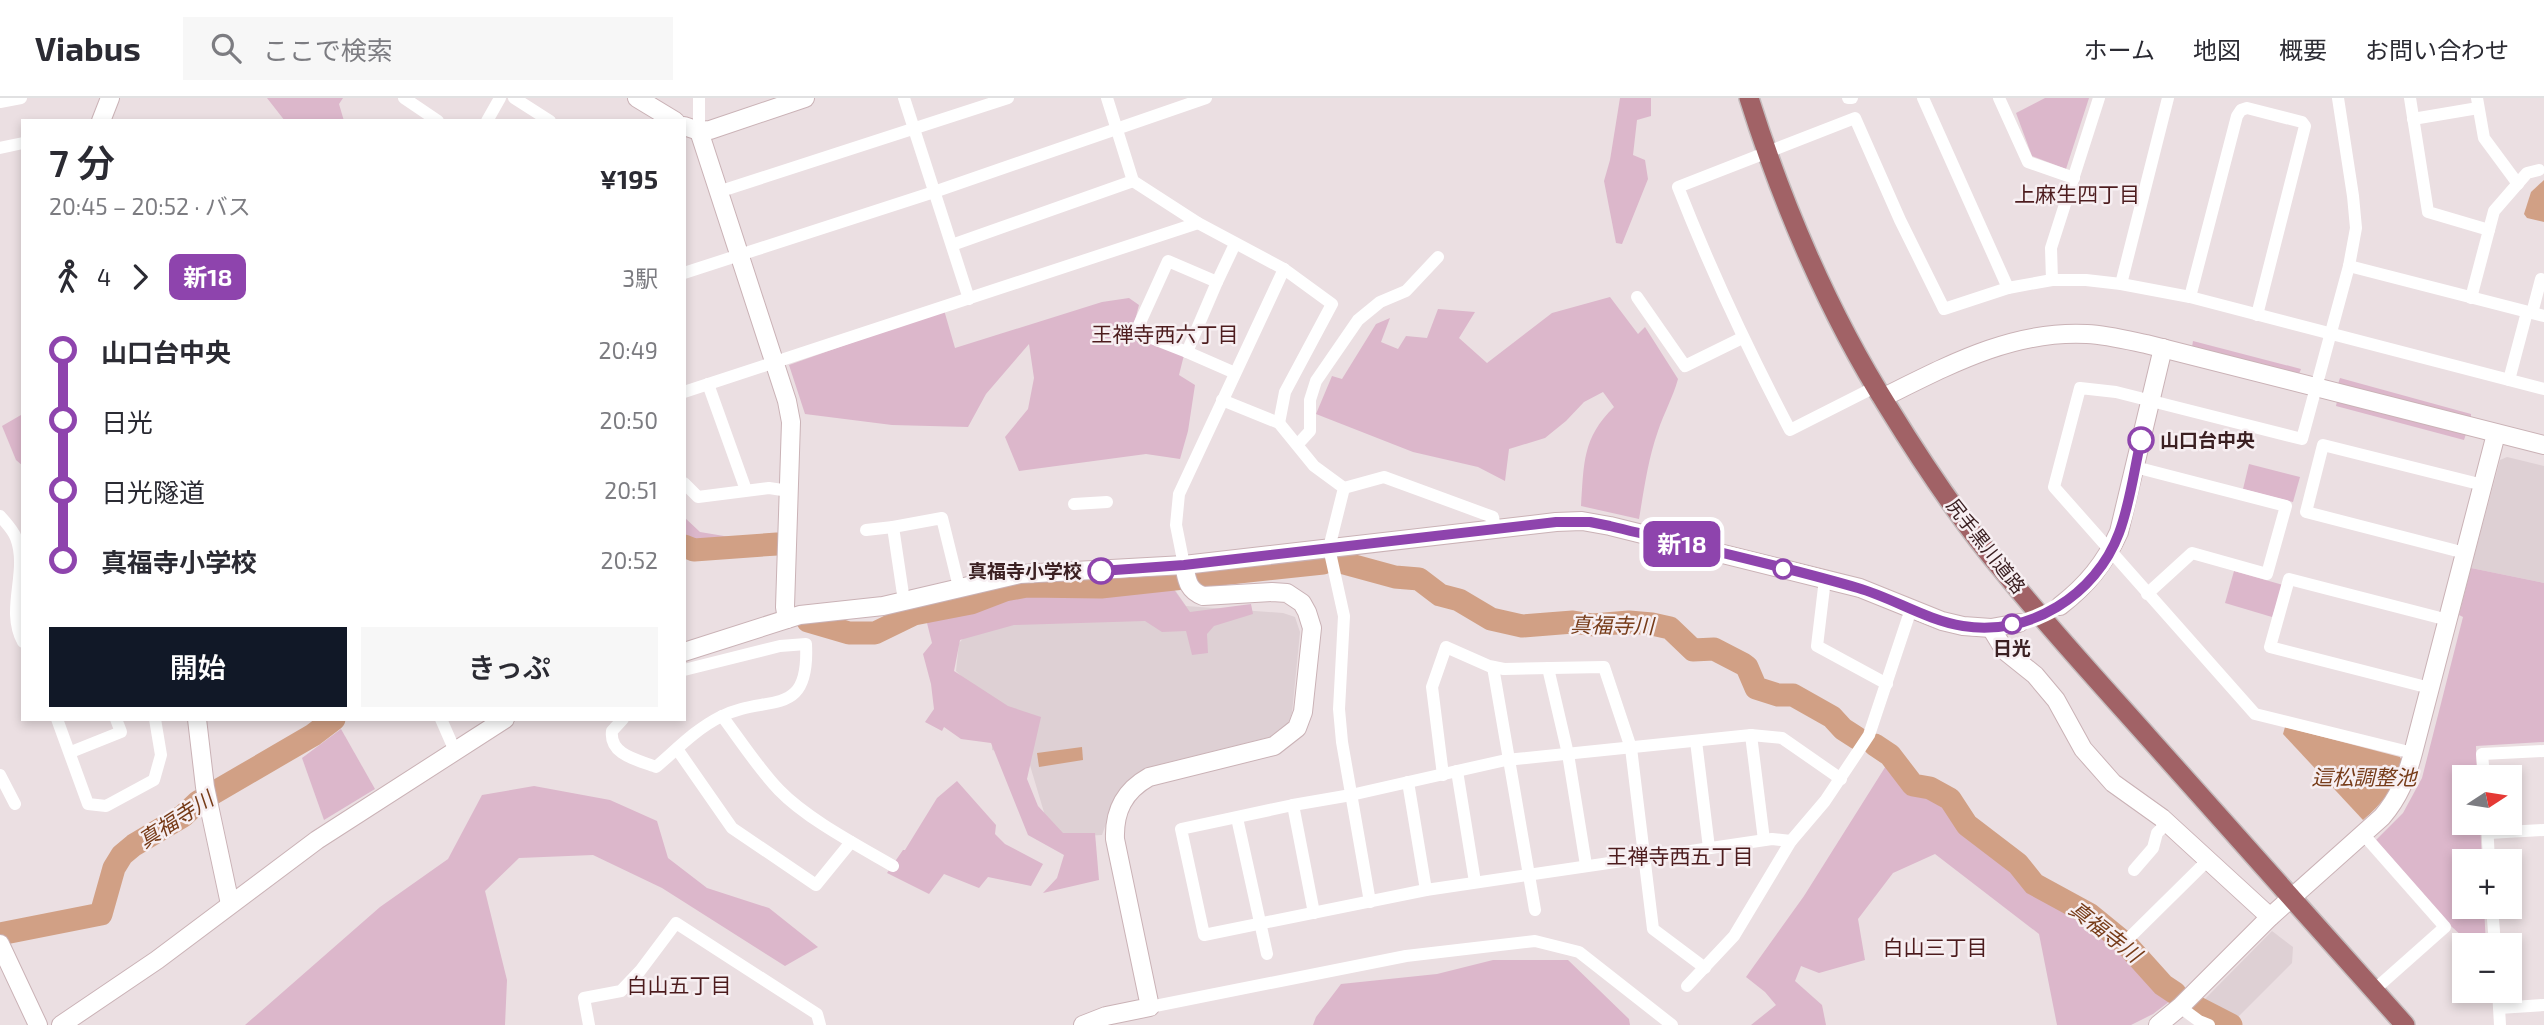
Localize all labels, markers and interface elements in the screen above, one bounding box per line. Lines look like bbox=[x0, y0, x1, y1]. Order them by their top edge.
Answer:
search box bbox=[183, 17, 673, 80]
text: Viabus bbox=[35, 28, 141, 68]
icon: search bbox=[207, 29, 245, 67]
text: ここで検索 bbox=[263, 34, 393, 65]
text: ホーム bbox=[2084, 35, 2155, 64]
text: 地図 bbox=[2193, 35, 2241, 64]
text: 概要 bbox=[2279, 35, 2327, 64]
text: お問い合わせ bbox=[2365, 35, 2509, 64]
text: 7 分 bbox=[49, 139, 115, 185]
text: ¥195 bbox=[600, 163, 658, 194]
district label: 上麻生四丁目 bbox=[2014, 181, 2140, 206]
text: 20:45 – 20:52 · バス bbox=[49, 192, 251, 220]
icon: walk bbox=[49, 258, 87, 296]
icon: forward bbox=[121, 258, 159, 296]
text: 新18 bbox=[183, 262, 232, 291]
text: 4 bbox=[97, 263, 111, 291]
text: 3駅 bbox=[622, 264, 658, 292]
district label: 王禅寺西六丁目 bbox=[1092, 321, 1239, 346]
text: 山口台中央 bbox=[101, 336, 231, 367]
text: 20:49 bbox=[598, 336, 658, 364]
text: 日光 bbox=[101, 406, 153, 437]
text: 20:50 bbox=[600, 406, 658, 434]
marker: 山口台中央 bbox=[2128, 427, 2154, 453]
place label: 山口台中央 bbox=[2160, 428, 2255, 451]
text: 日光隧道 bbox=[101, 476, 205, 507]
text: 20:51 bbox=[604, 476, 658, 504]
street label: 尻手黒川道路 bbox=[1942, 494, 2031, 598]
line badge: 新18 bbox=[1642, 521, 1722, 567]
text: 新18 bbox=[1657, 529, 1707, 558]
text: 真福寺小学校 bbox=[101, 546, 257, 577]
text: 20:52 bbox=[601, 546, 658, 574]
marker: 真福寺小学校 bbox=[1088, 558, 1114, 584]
place label: 真福寺小学校 bbox=[968, 559, 1082, 582]
unlabelled marker bbox=[1773, 559, 1793, 579]
water label: 真福寺川 bbox=[1570, 611, 1656, 638]
marker: 日光 bbox=[2002, 614, 2022, 634]
button: 開始 bbox=[49, 627, 347, 707]
button: きっぷ bbox=[361, 627, 658, 707]
place label: 日光 bbox=[1993, 636, 2031, 659]
water label: 這松調整池 bbox=[2312, 764, 2418, 789]
north arrow bbox=[2452, 765, 2522, 835]
map controls bbox=[2452, 765, 2522, 1003]
water label: 真福寺川 bbox=[133, 784, 219, 852]
district label: 王禅寺西五丁目 bbox=[1607, 843, 1754, 868]
button: + bbox=[2452, 849, 2522, 919]
water label: 真福寺川 bbox=[2065, 895, 2148, 968]
button: − bbox=[2452, 933, 2522, 1003]
district label: 白山三丁目 bbox=[1883, 934, 1988, 959]
district label: 白山五丁目 bbox=[627, 972, 732, 997]

